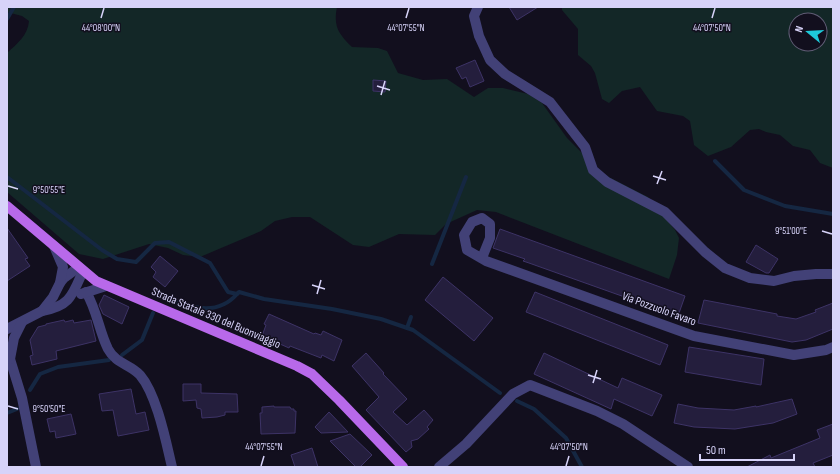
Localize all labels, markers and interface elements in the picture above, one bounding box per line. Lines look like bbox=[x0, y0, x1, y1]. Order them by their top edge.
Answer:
north arrow bbox=[788, 12, 828, 52]
text: 44°08'00"N bbox=[82, 22, 120, 34]
text: 44°07'55"N bbox=[387, 22, 425, 34]
text: 44°07'50"N bbox=[693, 22, 731, 34]
text: N bbox=[792, 24, 806, 34]
text: 9°50'55"E bbox=[33, 184, 65, 196]
text: 9°51'00"E bbox=[775, 225, 807, 237]
street label: Strada Statale 330 del Buonviaggio bbox=[149, 284, 283, 352]
street label: Via Pozzuolo Favaro bbox=[620, 289, 698, 329]
text: 9°50'50"E bbox=[33, 403, 65, 415]
scale bar bbox=[700, 436, 794, 462]
text: 44°07'55"N bbox=[245, 441, 283, 453]
text: 44°07'50"N bbox=[550, 441, 588, 453]
text: 50 m bbox=[706, 443, 726, 458]

